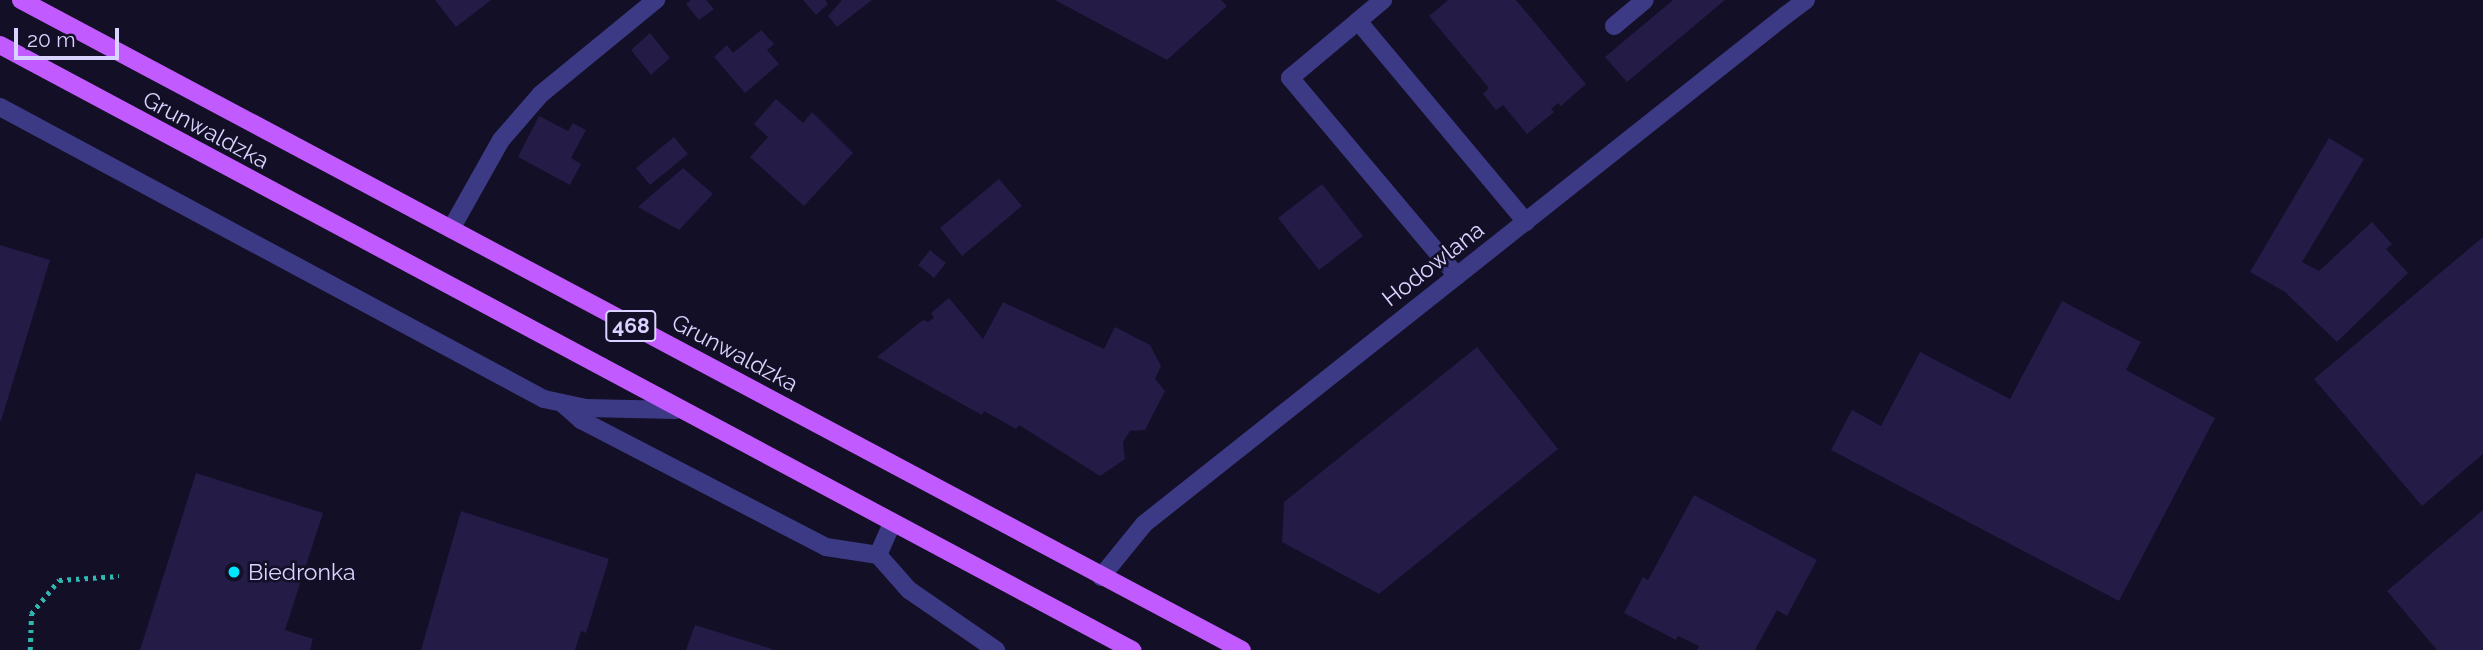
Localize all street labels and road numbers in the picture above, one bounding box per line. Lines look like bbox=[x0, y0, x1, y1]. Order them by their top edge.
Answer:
street label: Grunwaldzka bbox=[138, 85, 274, 175]
street label: Hodowlana bbox=[1377, 216, 1489, 312]
road number: 468 bbox=[605, 308, 657, 344]
street label: Grunwaldzka bbox=[667, 308, 803, 398]

